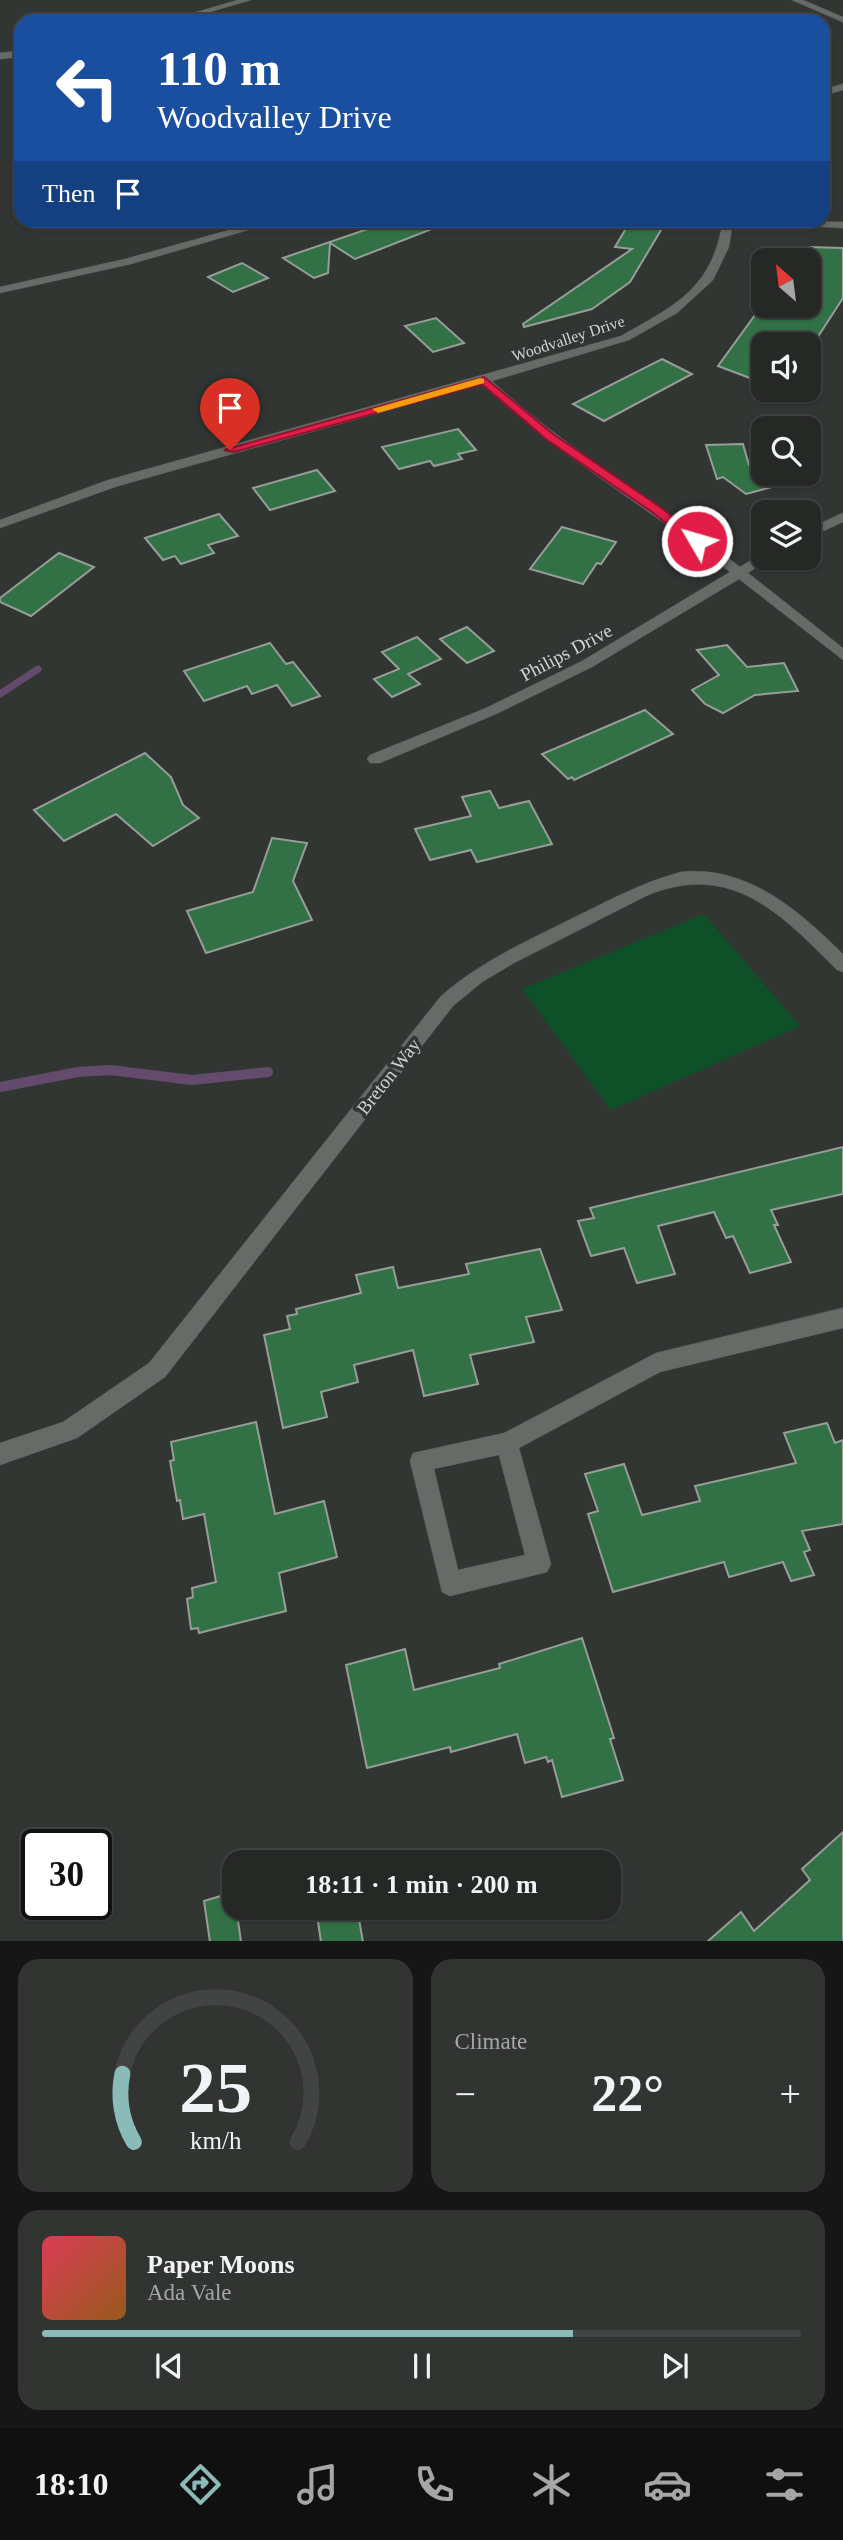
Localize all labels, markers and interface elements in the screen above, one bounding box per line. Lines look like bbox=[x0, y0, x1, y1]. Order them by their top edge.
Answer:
text: 110 m bbox=[157, 41, 281, 96]
icon: left bbox=[42, 42, 133, 133]
text: Woodvalley Drive bbox=[157, 99, 392, 135]
icon: arrive bbox=[109, 175, 147, 213]
text: Then bbox=[42, 179, 95, 208]
north arrow bbox=[751, 248, 821, 318]
map controls bbox=[751, 248, 821, 570]
street label: Woodvalley Drive bbox=[510, 312, 627, 366]
button: sound bbox=[751, 332, 821, 402]
pin bbox=[200, 378, 260, 450]
icon: arrive bbox=[211, 389, 249, 427]
button: search bbox=[751, 416, 821, 486]
button: layers bbox=[751, 500, 821, 570]
position arrow bbox=[660, 504, 734, 578]
street label: Philips Drive bbox=[517, 620, 616, 685]
street label: Breton Way bbox=[352, 1034, 425, 1118]
speed limit sign: 30 bbox=[21, 1829, 112, 1920]
text: 18:11 · 1 min · 200 m bbox=[305, 1870, 538, 1899]
text: Climate bbox=[455, 2029, 527, 2054]
text: 25 bbox=[179, 2047, 252, 2128]
text: 22° bbox=[591, 2065, 664, 2122]
text: − bbox=[455, 2073, 476, 2115]
text: + bbox=[780, 2073, 801, 2115]
text: km/h bbox=[190, 2126, 241, 2153]
text: Paper Moons bbox=[147, 2250, 295, 2279]
text: Ada Vale bbox=[147, 2280, 232, 2305]
icon: previous bbox=[150, 2347, 188, 2385]
icon: pause bbox=[403, 2347, 441, 2385]
icon: next bbox=[656, 2347, 694, 2385]
icon: directions bbox=[176, 2460, 225, 2509]
icon: music bbox=[293, 2460, 342, 2509]
icon: phone bbox=[410, 2460, 459, 2509]
icon: climate bbox=[527, 2460, 576, 2509]
icon: car bbox=[643, 2460, 692, 2509]
icon: filters bbox=[760, 2460, 809, 2509]
text: 18:10 bbox=[34, 2466, 109, 2502]

